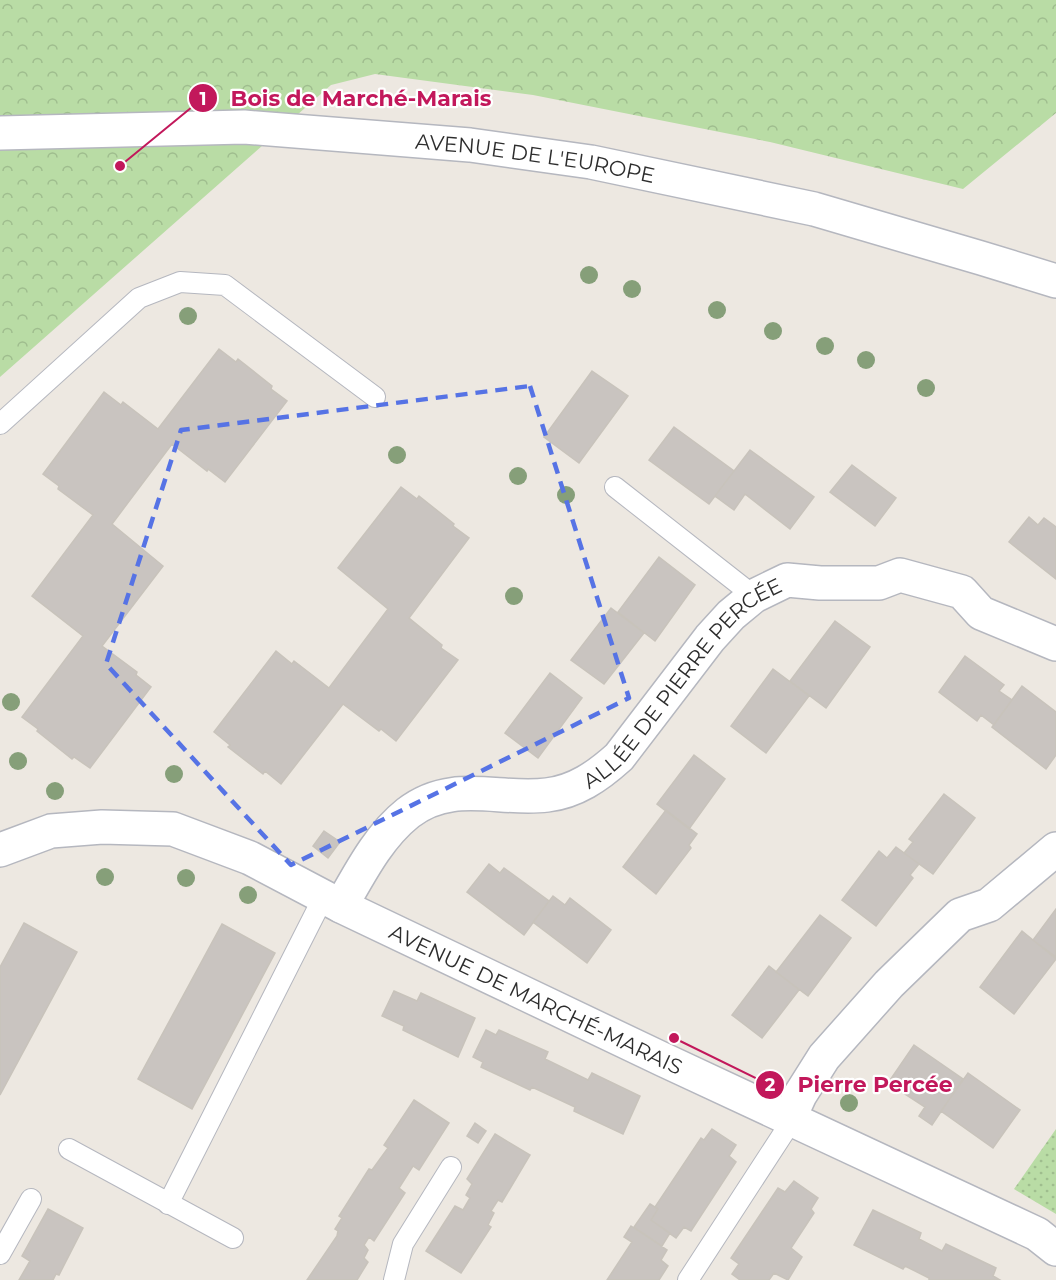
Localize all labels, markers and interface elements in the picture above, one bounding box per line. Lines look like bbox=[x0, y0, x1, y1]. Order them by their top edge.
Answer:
callout: Bois de Marché-Marais bbox=[188, 78, 503, 118]
text: Bois de Marché-Marais bbox=[231, 85, 492, 112]
text: 1 bbox=[199, 88, 207, 110]
street label: AVENUE DE L'EUROPE bbox=[414, 128, 657, 188]
street label: ALLÉE DE PIERRE PERCÉE bbox=[578, 572, 786, 793]
street label: AVENUE DE MARCHÉ-MARAIS bbox=[386, 919, 687, 1079]
callout: Pierre Percée bbox=[755, 1065, 964, 1105]
text: Pierre Percée bbox=[797, 1071, 953, 1098]
text: 2 bbox=[765, 1074, 776, 1096]

